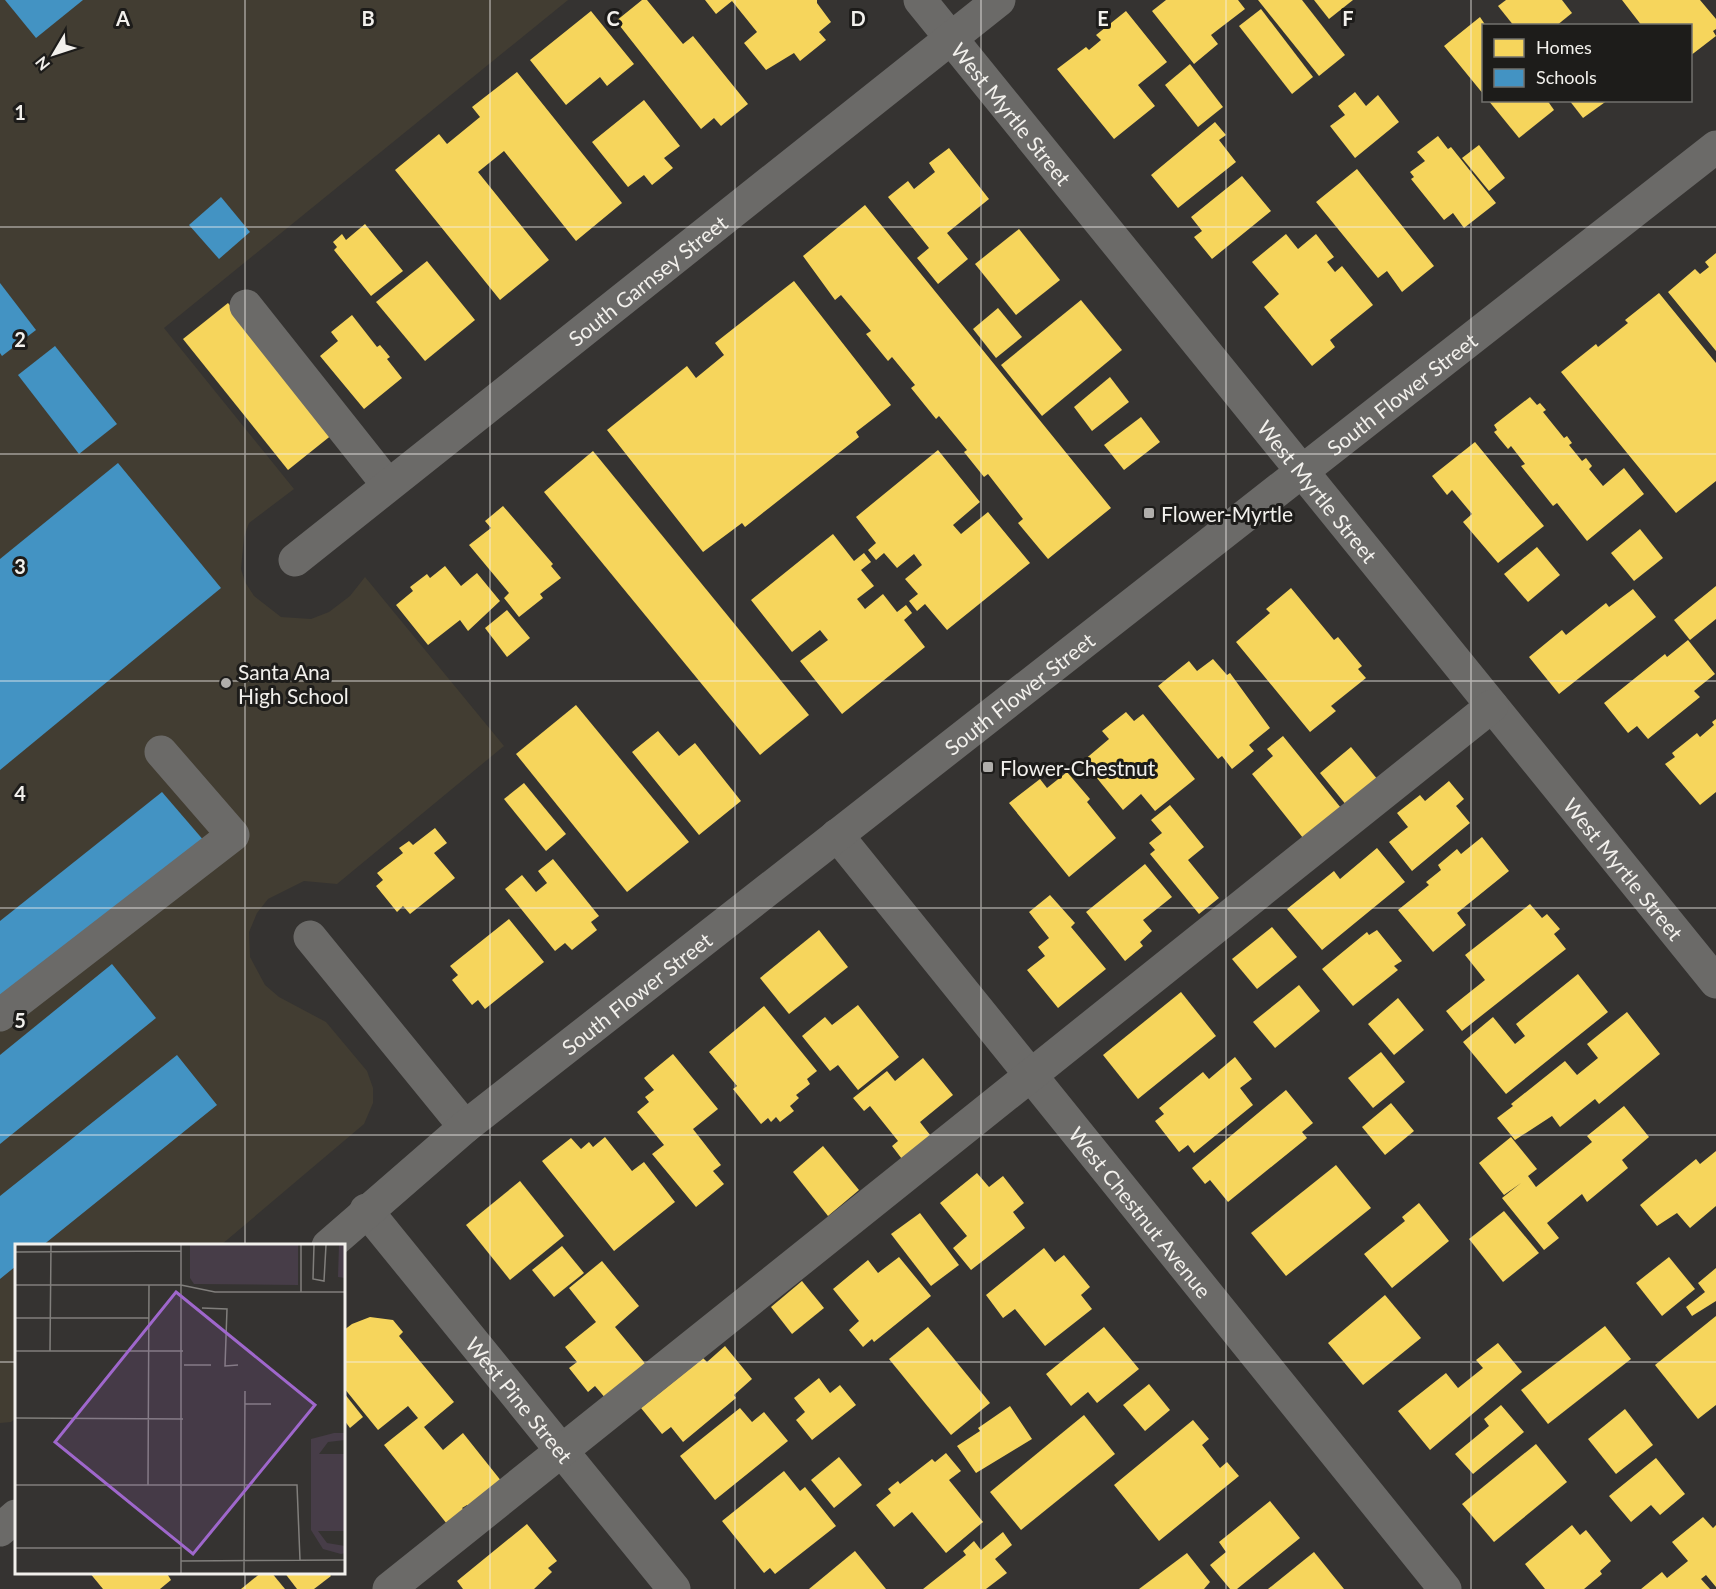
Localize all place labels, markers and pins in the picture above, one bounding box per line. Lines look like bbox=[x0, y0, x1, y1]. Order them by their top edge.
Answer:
place label: Flower-Myrtle bbox=[1161, 501, 1293, 526]
marker: Flower-Myrtle bbox=[1142, 506, 1156, 520]
place label: Santa Ana High School bbox=[238, 659, 349, 708]
marker: Santa Ana High School bbox=[219, 676, 233, 690]
place label: Flower-Chestnut bbox=[1000, 755, 1156, 780]
marker: Flower-Chestnut bbox=[981, 760, 995, 774]

